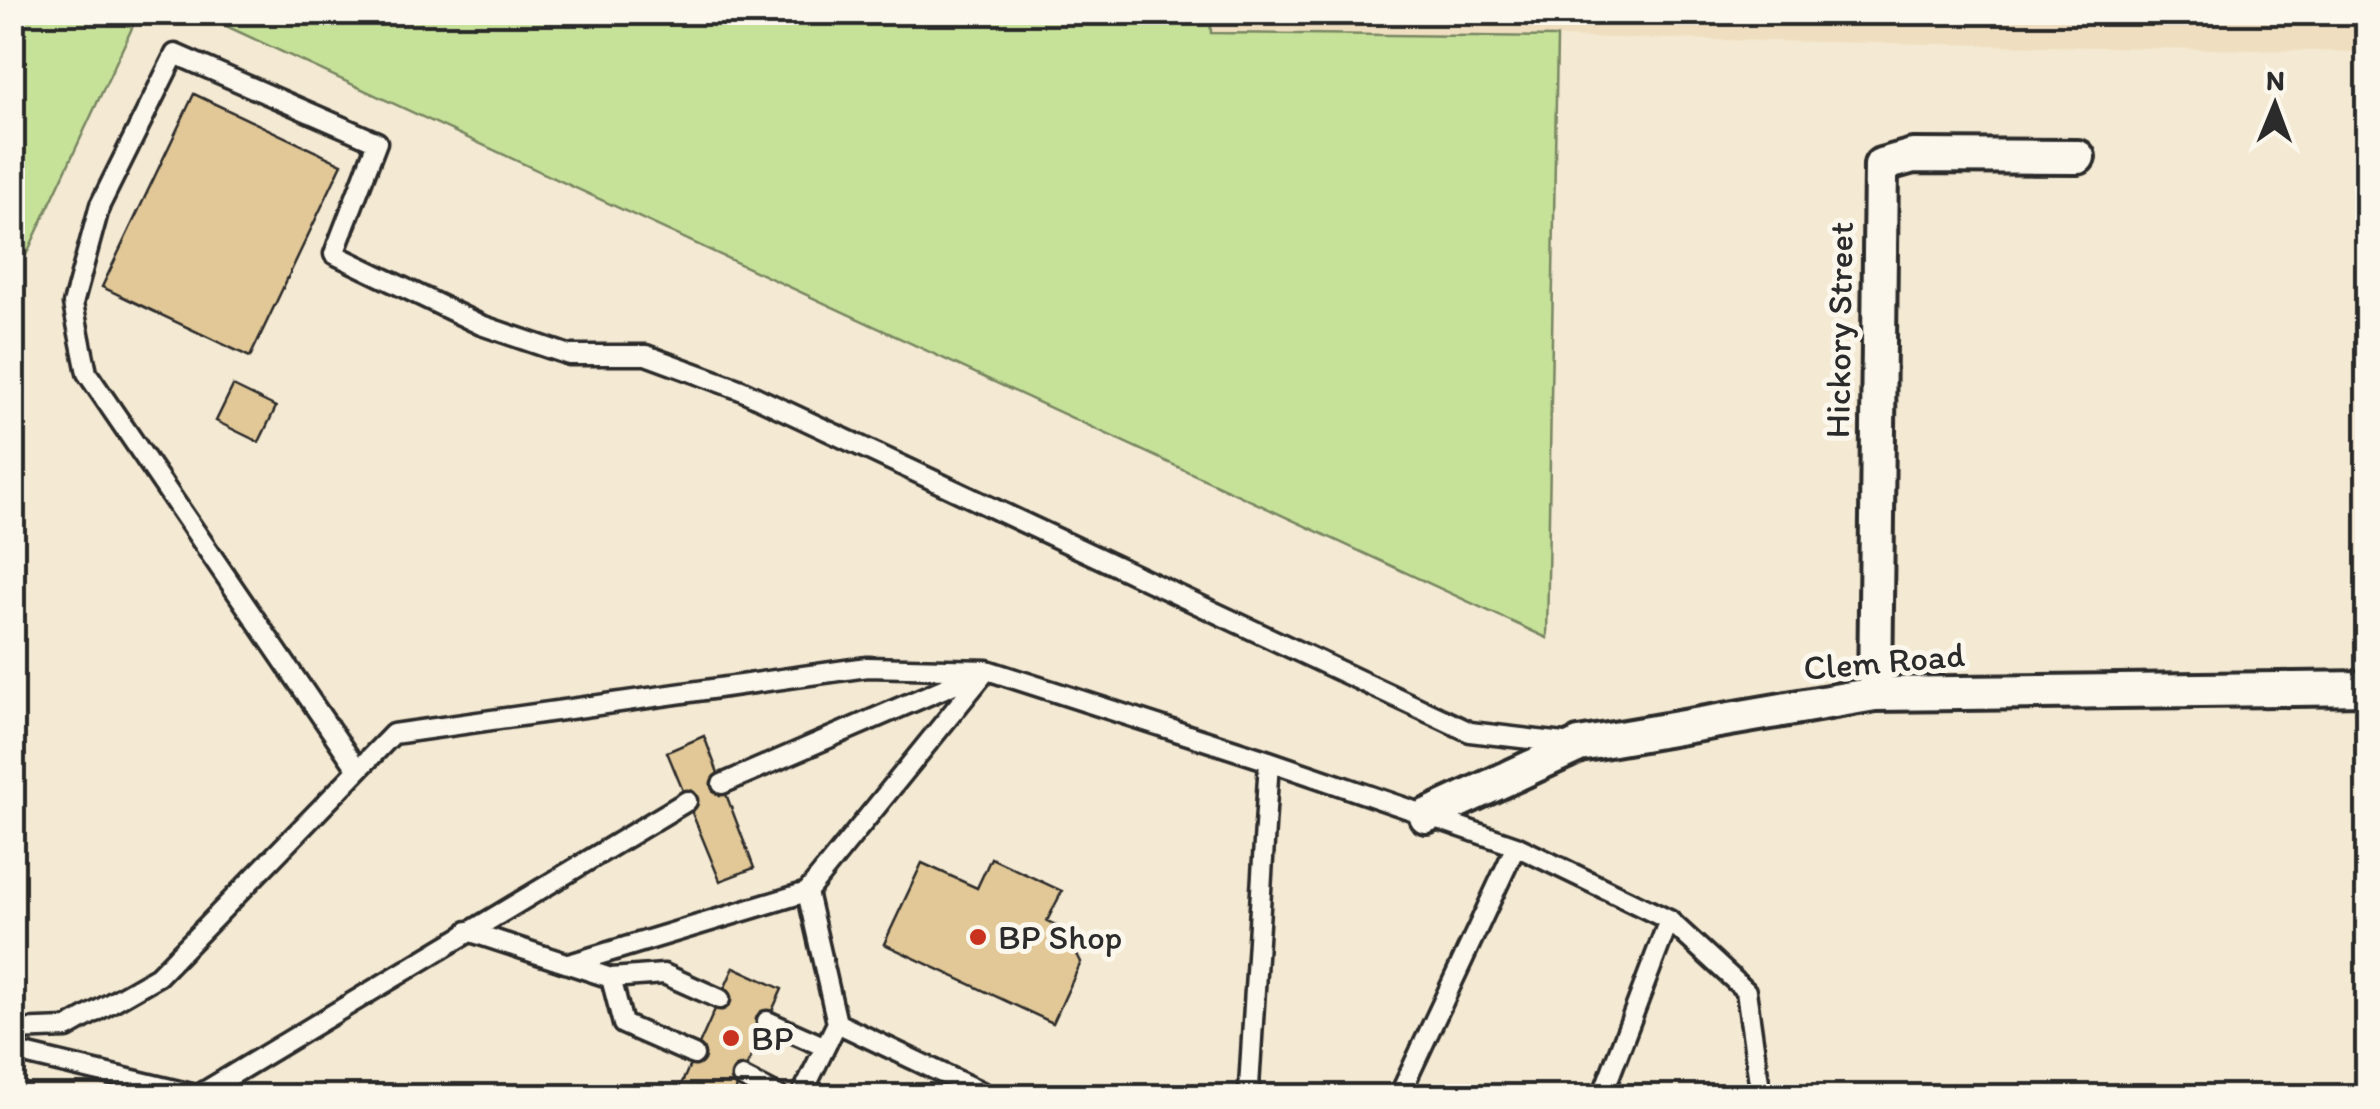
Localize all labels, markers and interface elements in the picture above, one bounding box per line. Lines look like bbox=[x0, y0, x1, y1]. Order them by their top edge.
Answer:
north arrow bbox=[2225, 55, 2325, 155]
text: N bbox=[2266, 63, 2285, 97]
street label: Hickory Street bbox=[1816, 221, 1862, 439]
street label: Clem Road bbox=[1802, 633, 1966, 689]
place label: BP Shop bbox=[998, 916, 1122, 958]
marker: BP Shop bbox=[967, 926, 989, 948]
place label: BP bbox=[751, 1017, 794, 1059]
marker: BP bbox=[720, 1027, 742, 1049]

